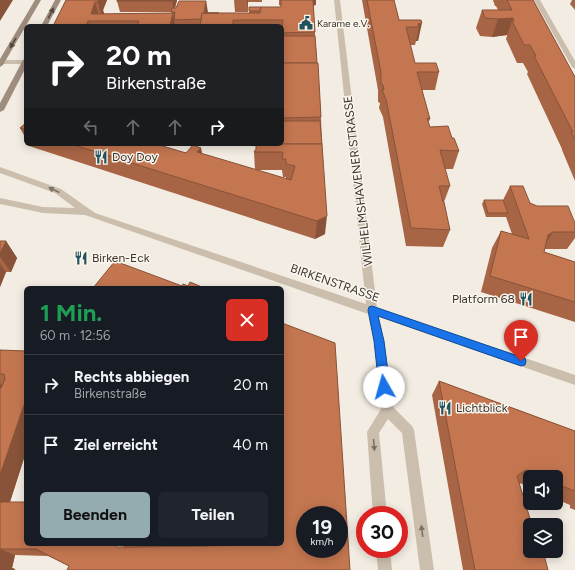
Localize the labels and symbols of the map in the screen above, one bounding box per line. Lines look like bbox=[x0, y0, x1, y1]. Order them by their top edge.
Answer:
one-way arrow bbox=[48, 7, 54, 19]
public building icon: Karame e.V. bbox=[298, 15, 314, 31]
place label: Karame e.V. bbox=[317, 17, 370, 30]
one-way arrow bbox=[10, 37, 16, 49]
street label: WILHELMSHAVENER STRASSE bbox=[341, 95, 375, 267]
restaurant icon: Doy Doy bbox=[93, 149, 109, 165]
place label: Doy Doy bbox=[112, 150, 158, 164]
one-way arrow bbox=[49, 187, 60, 193]
restaurant icon: Birken-Eck bbox=[73, 250, 89, 266]
place label: Birken-Eck bbox=[92, 251, 150, 265]
street label: BIRKENSTRASSE bbox=[289, 261, 381, 305]
restaurant icon: Platform 68 bbox=[518, 291, 534, 307]
place label: Platform 68 bbox=[452, 292, 515, 306]
pin bbox=[504, 320, 538, 361]
position arrow bbox=[363, 366, 405, 408]
restaurant icon: Lichtblick bbox=[437, 400, 453, 416]
place label: Lichtblick bbox=[456, 401, 508, 415]
one-way arrow bbox=[370, 439, 377, 451]
speed limit sign: 30 bbox=[356, 506, 408, 558]
one-way arrow bbox=[419, 525, 425, 537]

